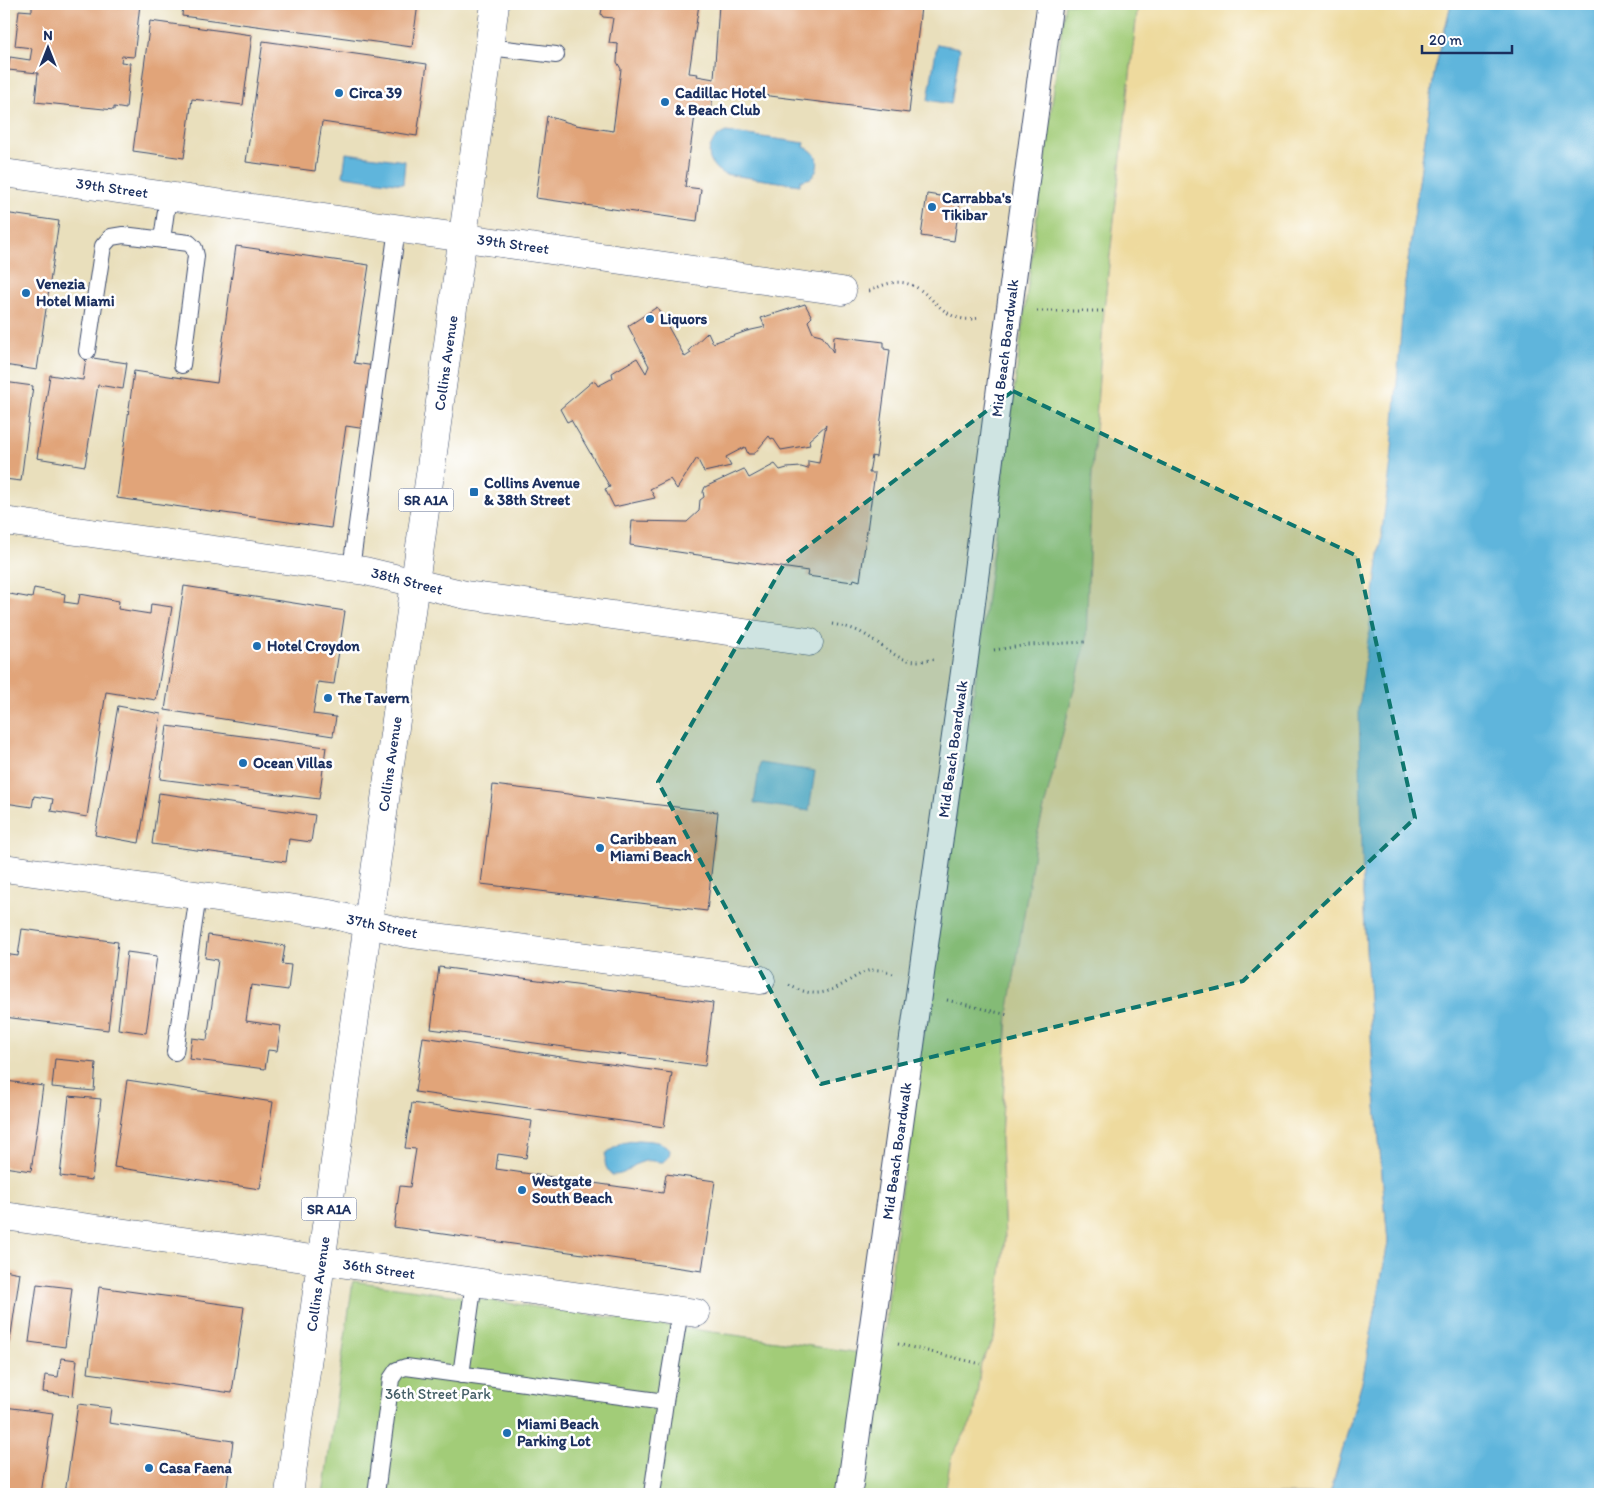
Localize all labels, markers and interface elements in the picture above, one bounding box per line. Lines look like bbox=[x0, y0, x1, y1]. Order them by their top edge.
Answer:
north arrow bbox=[22, 22, 72, 72]
scale bar bbox=[1422, 22, 1512, 54]
text: N bbox=[43, 27, 53, 44]
text: 20 m bbox=[1429, 31, 1463, 49]
place label: Circa 39 bbox=[349, 84, 402, 102]
place label: Cadillac Hotel & Beach Club bbox=[675, 84, 767, 119]
marker: Circa 39 bbox=[333, 87, 345, 99]
marker: Cadillac Hotel & Beach Club bbox=[659, 96, 671, 108]
street label: 39th Street bbox=[75, 174, 150, 202]
place label: Carrabba's Tikibar bbox=[941, 189, 1012, 224]
marker: Carrabba's Tikibar bbox=[926, 201, 938, 213]
street label: 39th Street bbox=[476, 230, 551, 258]
place label: Venezia Hotel Miami bbox=[36, 275, 115, 310]
street label: Mid Beach Boardwalk bbox=[988, 278, 1022, 418]
marker: Venezia Hotel Miami bbox=[20, 287, 32, 299]
place label: Liquors bbox=[660, 310, 708, 329]
marker: Liquors bbox=[644, 313, 656, 325]
street label: Collins Avenue bbox=[430, 314, 462, 412]
place label: Collins Avenue & 38th Street bbox=[484, 474, 580, 509]
marker: Collins Avenue & 38th Street bbox=[468, 486, 480, 498]
road number: SR A1A bbox=[398, 488, 454, 512]
street label: 38th Street bbox=[369, 563, 445, 599]
place label: Hotel Croydon bbox=[267, 637, 360, 656]
marker: Hotel Croydon bbox=[251, 640, 263, 652]
street label: Mid Beach Boardwalk bbox=[934, 679, 972, 819]
place label: The Tavern bbox=[337, 689, 410, 707]
marker: The Tavern bbox=[322, 692, 334, 704]
street label: Collins Avenue bbox=[374, 715, 406, 813]
place label: Ocean Villas bbox=[253, 754, 333, 772]
marker: Ocean Villas bbox=[237, 757, 249, 769]
place label: Caribbean Miami Beach bbox=[610, 830, 693, 865]
marker: Caribbean Miami Beach bbox=[594, 842, 606, 854]
street label: 37th Street bbox=[345, 910, 420, 942]
street label: Mid Beach Boardwalk bbox=[878, 1081, 916, 1221]
place label: Westgate South Beach bbox=[532, 1172, 614, 1207]
marker: Westgate South Beach bbox=[516, 1184, 528, 1196]
road number: SR A1A bbox=[302, 1198, 356, 1220]
street label: Collins Avenue bbox=[302, 1235, 334, 1333]
street label: 36th Street bbox=[342, 1255, 417, 1283]
park label: 36th Street Park bbox=[385, 1385, 491, 1403]
place label: Miami Beach Parking Lot bbox=[517, 1415, 600, 1451]
marker: Miami Beach Parking Lot bbox=[501, 1427, 513, 1439]
place label: Casa Faena bbox=[159, 1459, 233, 1477]
marker: Casa Faena bbox=[143, 1462, 155, 1474]

